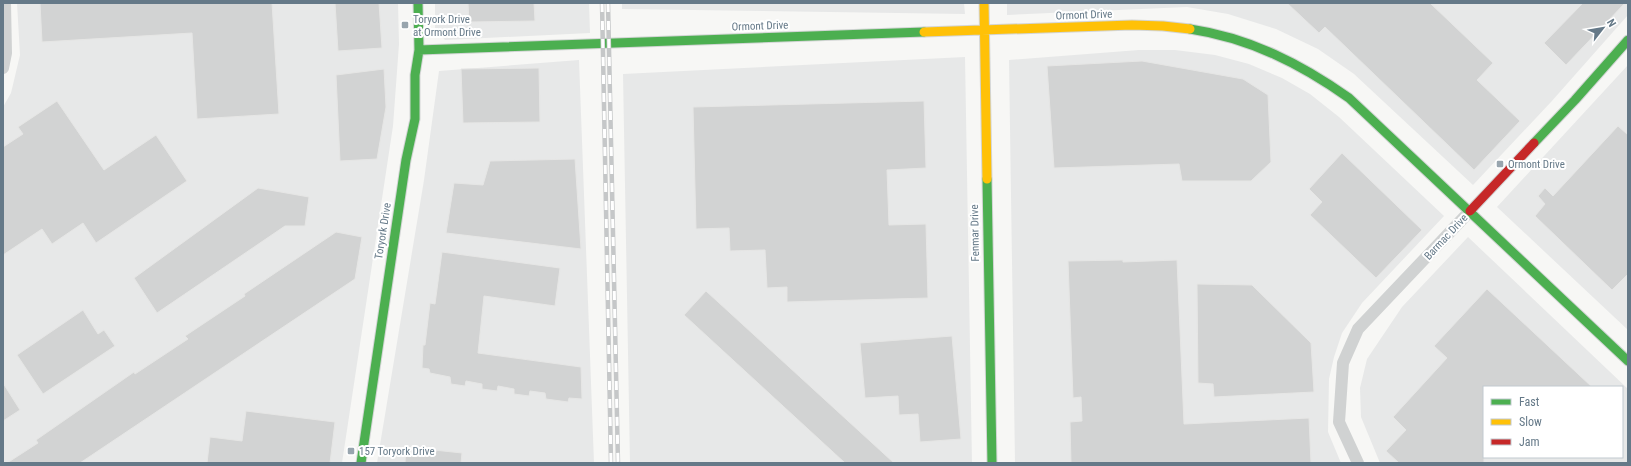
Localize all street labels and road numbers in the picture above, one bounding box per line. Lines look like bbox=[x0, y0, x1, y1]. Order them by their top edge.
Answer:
street label: Ormont Drive bbox=[1055, 8, 1113, 22]
street label: Ormont Drive bbox=[731, 19, 789, 33]
street label: Toryork Drive bbox=[372, 202, 394, 260]
street label: Fenmar Drive bbox=[968, 204, 982, 262]
street label: Barmac Drive bbox=[1422, 211, 1470, 263]

